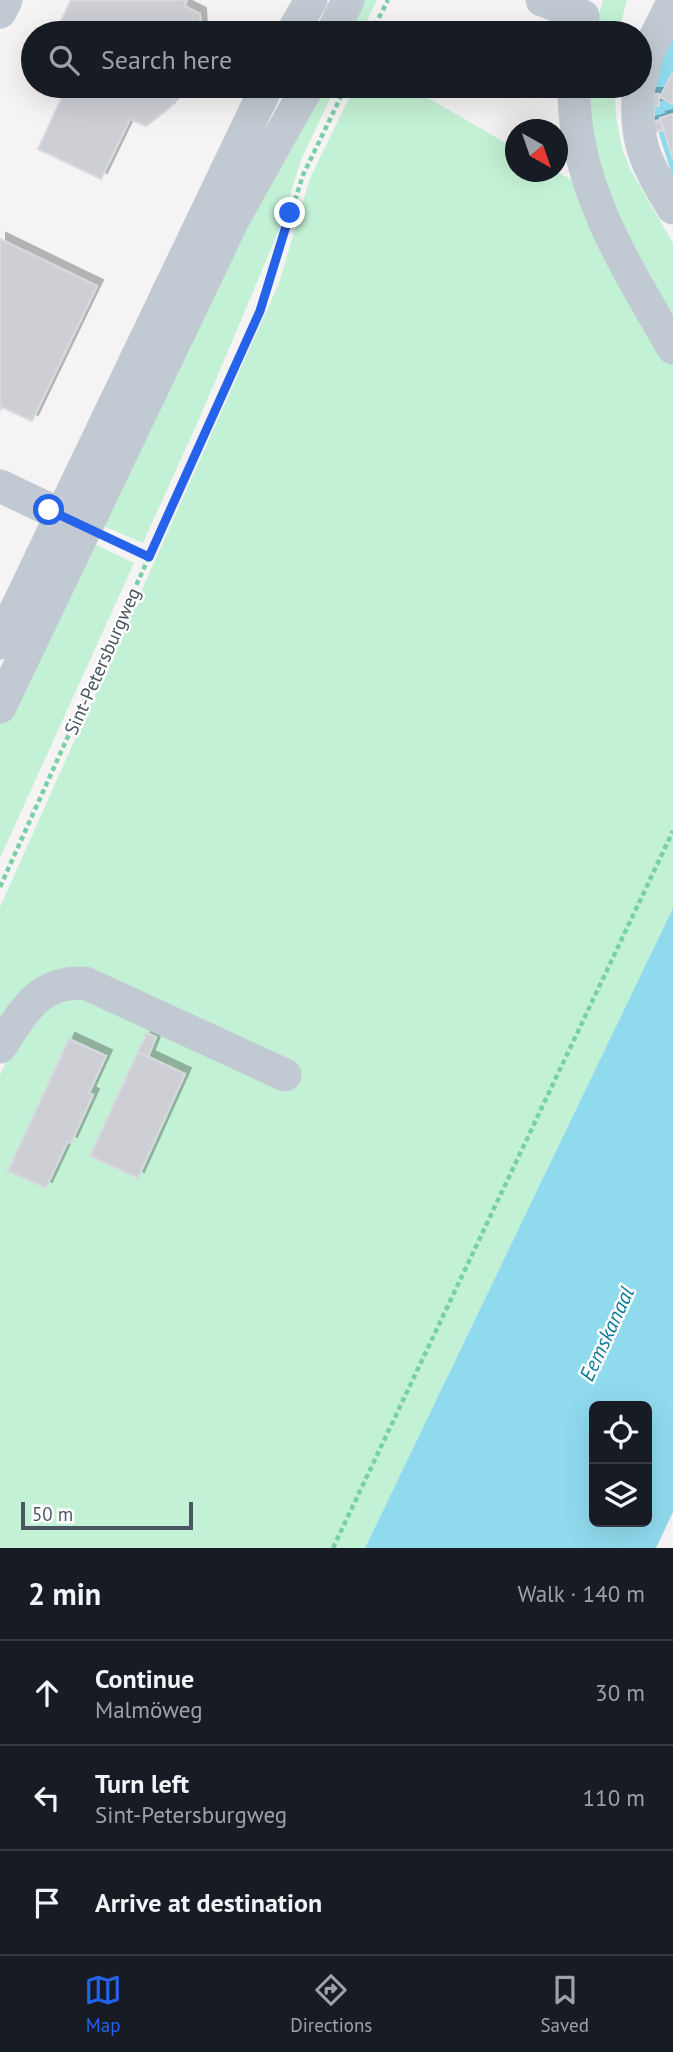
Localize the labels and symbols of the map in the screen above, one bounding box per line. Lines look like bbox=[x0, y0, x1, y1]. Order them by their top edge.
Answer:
north arrow bbox=[505, 119, 568, 182]
route end bbox=[274, 197, 305, 228]
route start bbox=[33, 494, 64, 525]
street label: Sint-Petersburgweg bbox=[59, 584, 145, 738]
water label: Eemskanaal bbox=[573, 1282, 640, 1385]
scale bar bbox=[21, 1499, 192, 1531]

